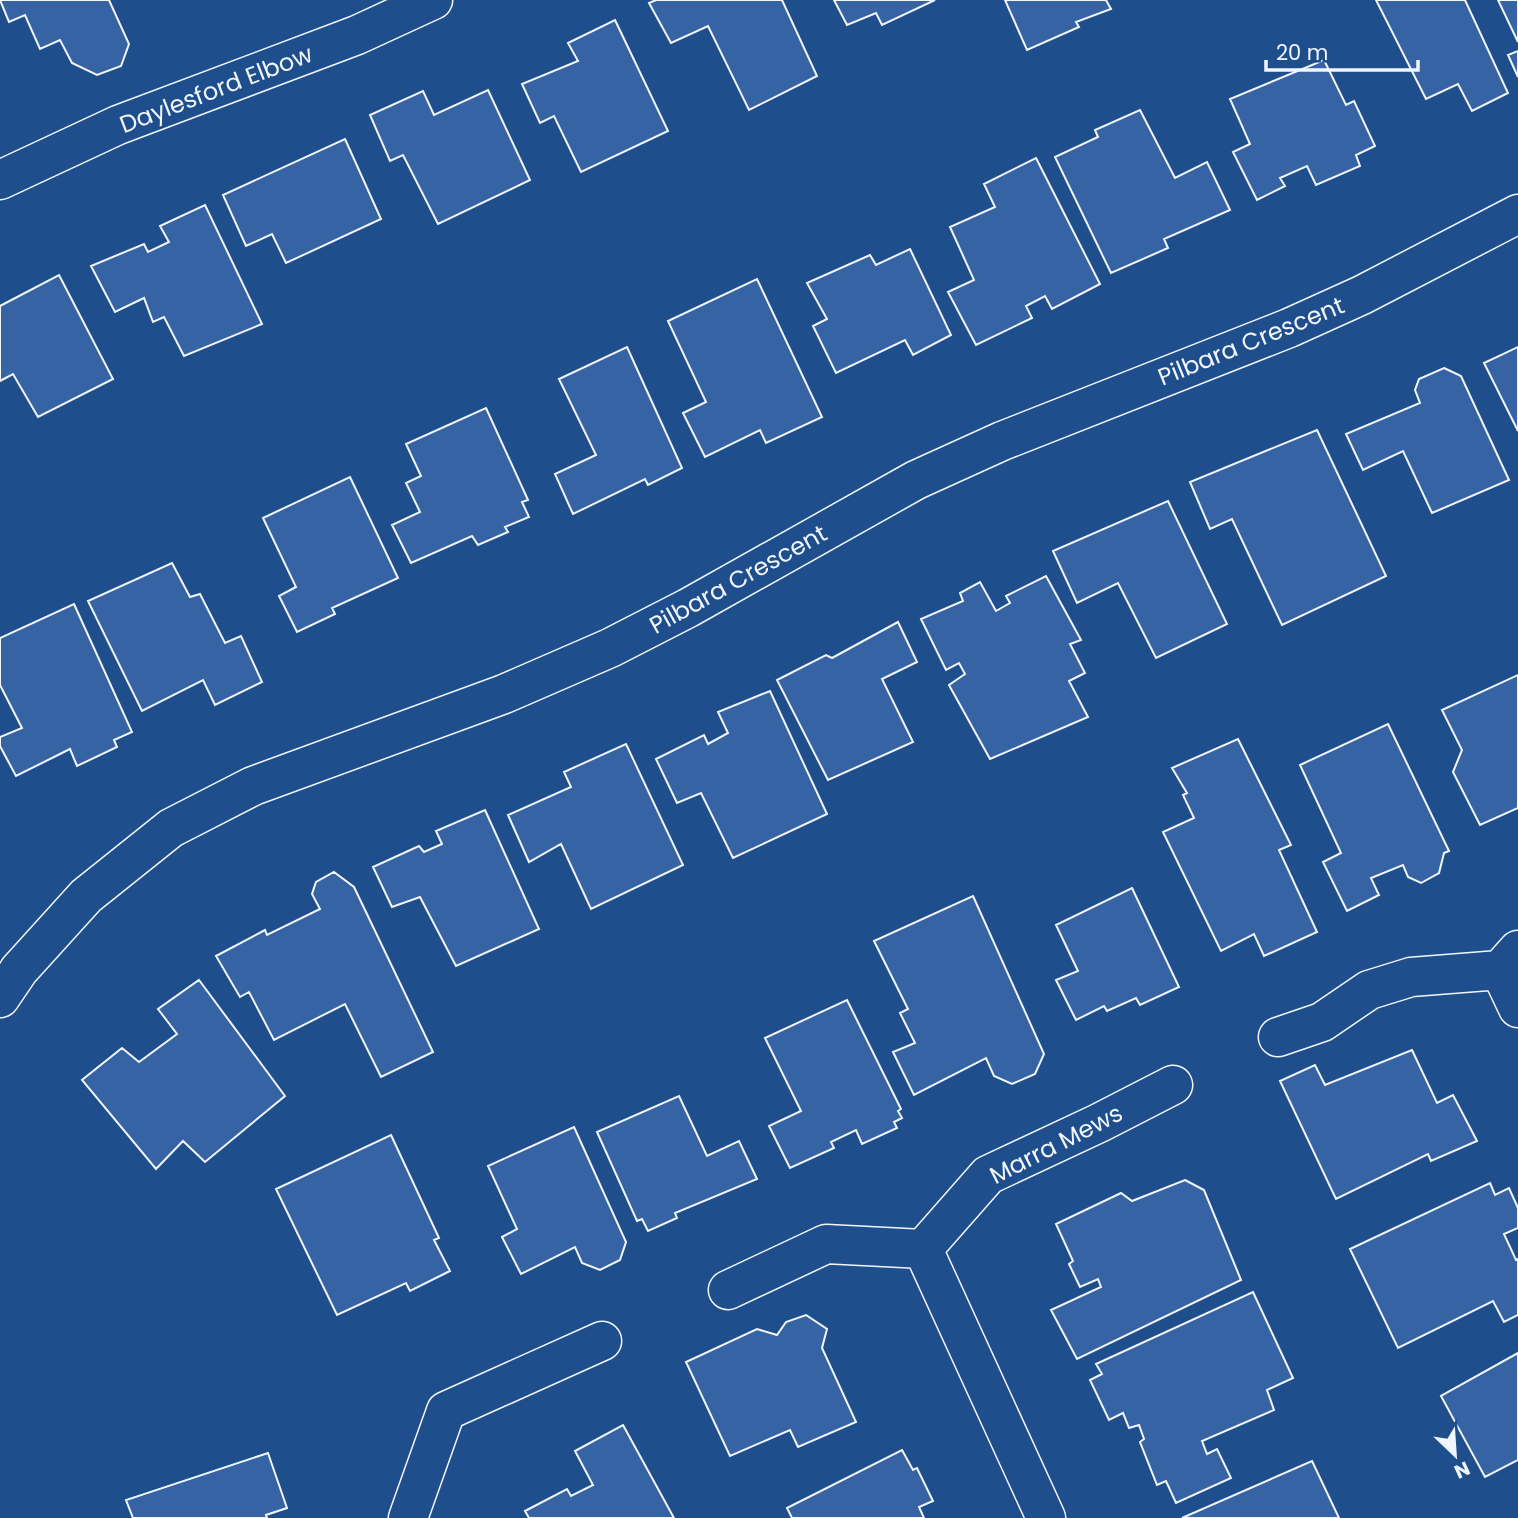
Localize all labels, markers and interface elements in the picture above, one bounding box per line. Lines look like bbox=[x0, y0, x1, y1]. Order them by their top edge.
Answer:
scale bar bbox=[1266, 28, 1418, 72]
street label: Daylesford Elbow bbox=[115, 37, 318, 141]
text: 20 m bbox=[1276, 38, 1329, 67]
street label: Pilbara Crescent bbox=[1153, 289, 1349, 393]
street label: Pilbara Crescent bbox=[643, 517, 833, 641]
street label: Marra Mews bbox=[984, 1096, 1128, 1192]
north arrow bbox=[1420, 1420, 1490, 1490]
text: N bbox=[1450, 1455, 1474, 1485]

